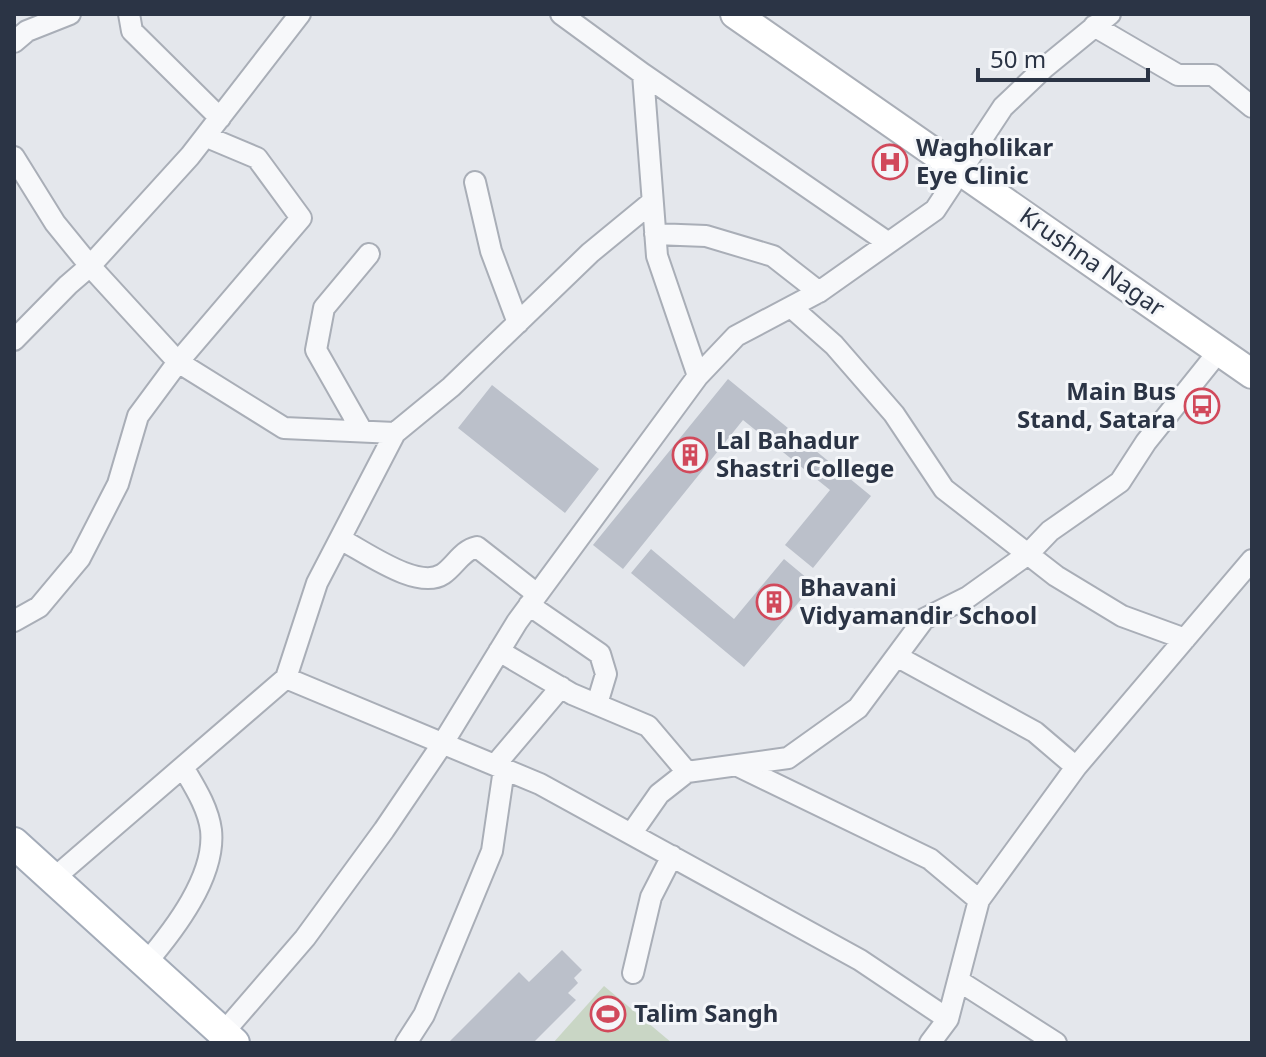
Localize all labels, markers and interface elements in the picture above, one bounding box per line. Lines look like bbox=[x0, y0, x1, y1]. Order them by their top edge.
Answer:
scale bar bbox=[978, 32, 1148, 82]
text: 50 m bbox=[990, 42, 1046, 75]
place label: Wagholikar Eye Clinic bbox=[916, 130, 1053, 191]
hospital icon: Wagholikar Eye Clinic bbox=[871, 143, 909, 181]
street label: Krushna Nagar bbox=[1014, 198, 1172, 323]
place label: Main Bus Stand, Satara bbox=[1017, 374, 1176, 435]
bus stop icon: Main Bus Stand, Satara bbox=[1183, 387, 1221, 425]
place label: Lal Bahadur Shastri College bbox=[716, 423, 894, 484]
building icon: Lal Bahadur Shastri College bbox=[671, 436, 709, 474]
place label: Bhavani Vidyamandir School bbox=[800, 570, 1037, 631]
building icon: Bhavani Vidyamandir School bbox=[755, 583, 793, 621]
sports icon: Talim Sangh bbox=[589, 995, 627, 1033]
place label: Talim Sangh bbox=[634, 996, 778, 1029]

